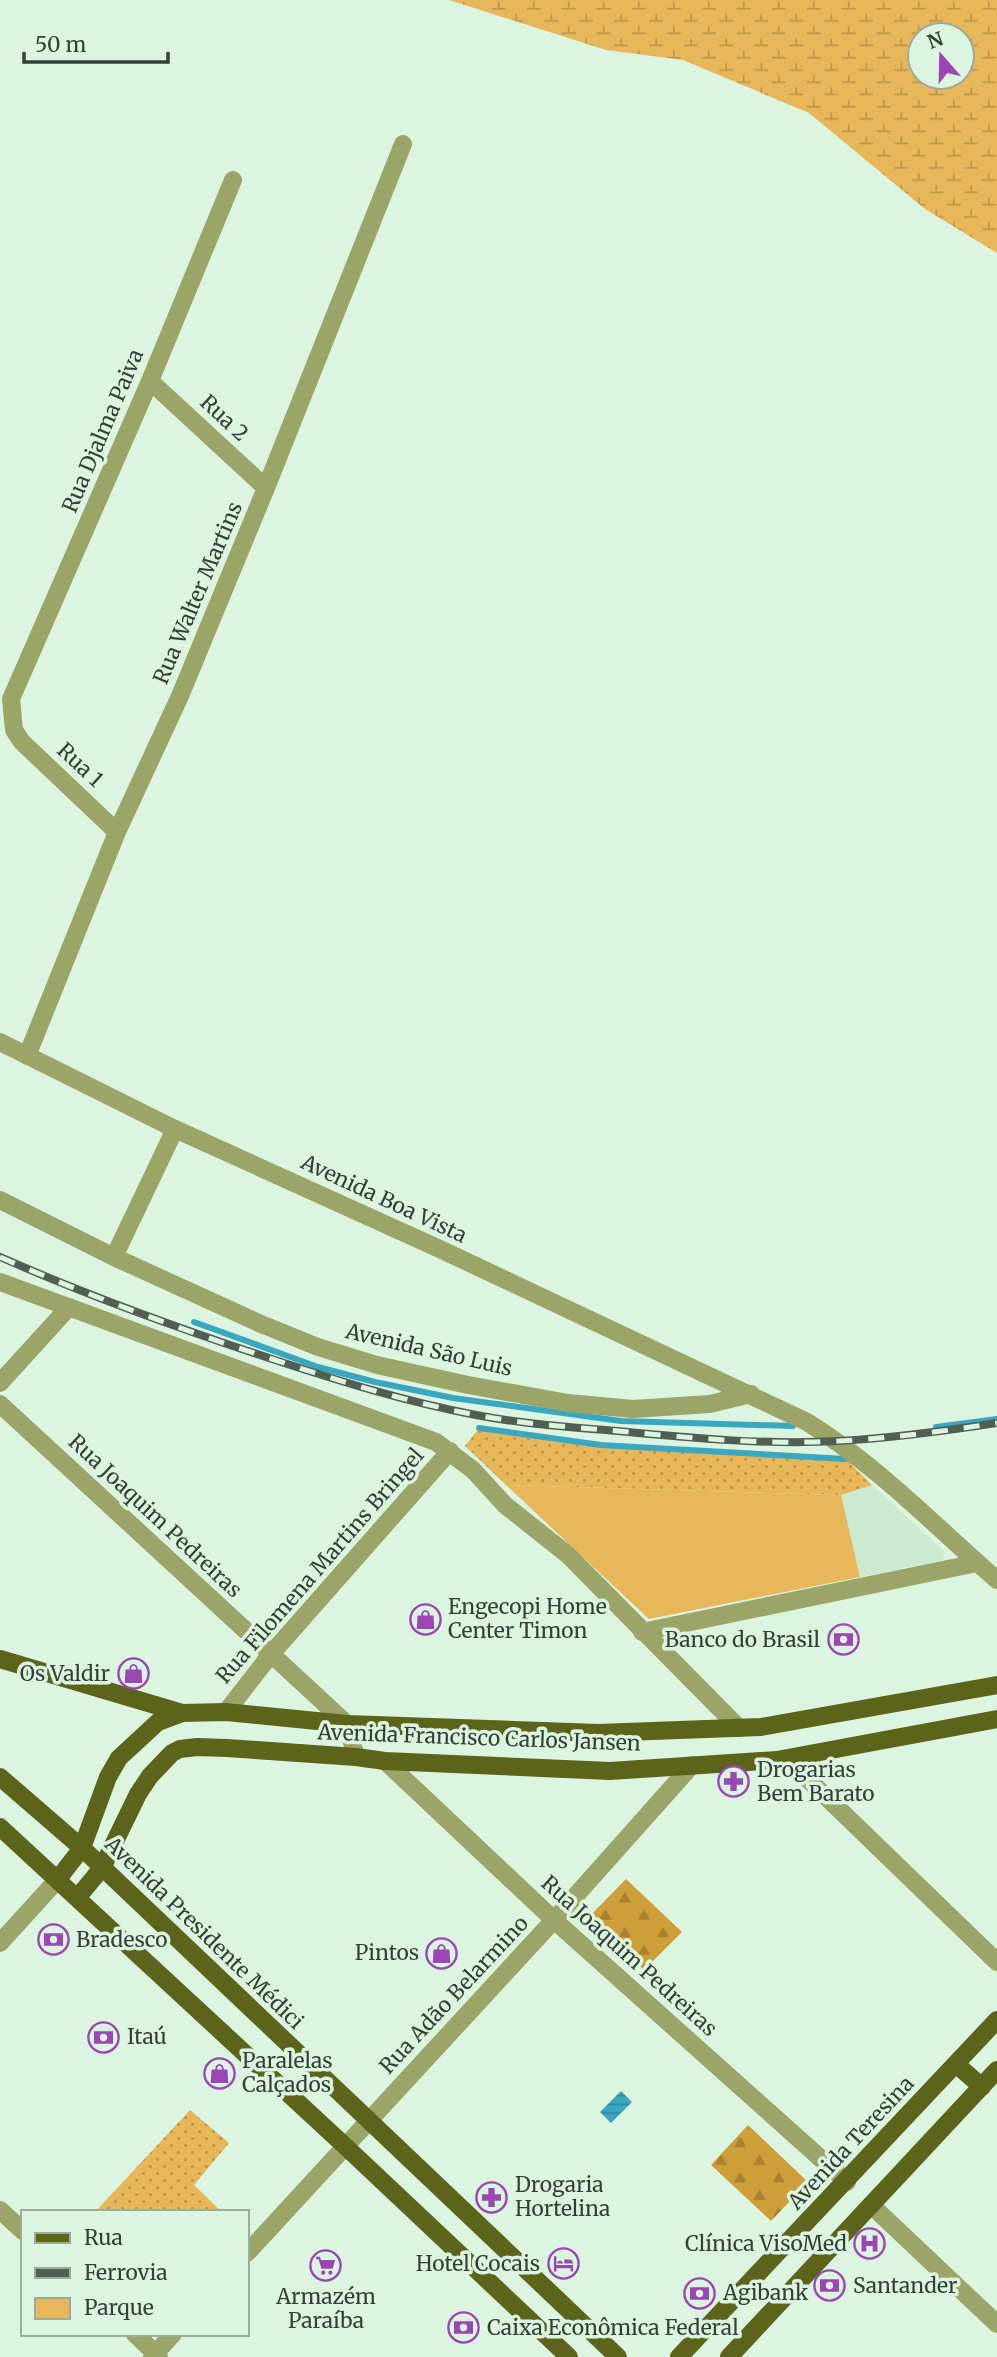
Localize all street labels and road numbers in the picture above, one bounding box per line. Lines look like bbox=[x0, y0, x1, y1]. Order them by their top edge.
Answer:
street label: Rua Djalma Paiva bbox=[56, 345, 149, 517]
street label: Rua 2 bbox=[195, 389, 254, 447]
street label: Rua Walter Martins bbox=[147, 498, 248, 688]
street label: Rua 1 bbox=[52, 737, 109, 793]
street label: Avenida Boa Vista bbox=[296, 1148, 471, 1249]
street label: Avenida São Luis bbox=[342, 1317, 515, 1382]
street label: Rua Joaquim Pedreiras bbox=[63, 1428, 248, 1603]
street label: Rua Filomena Martins Bringel bbox=[210, 1442, 430, 1689]
street label: Avenida Francisco Carlos Jansen bbox=[316, 1718, 641, 1757]
street label: Avenida Presidente Médici bbox=[99, 1830, 310, 2035]
street label: Rua Joaquim Pedreiras bbox=[536, 1869, 723, 2042]
street label: Rua Adão Belarmino bbox=[373, 1910, 534, 2079]
street label: Avenida Teresina bbox=[781, 2070, 919, 2216]

